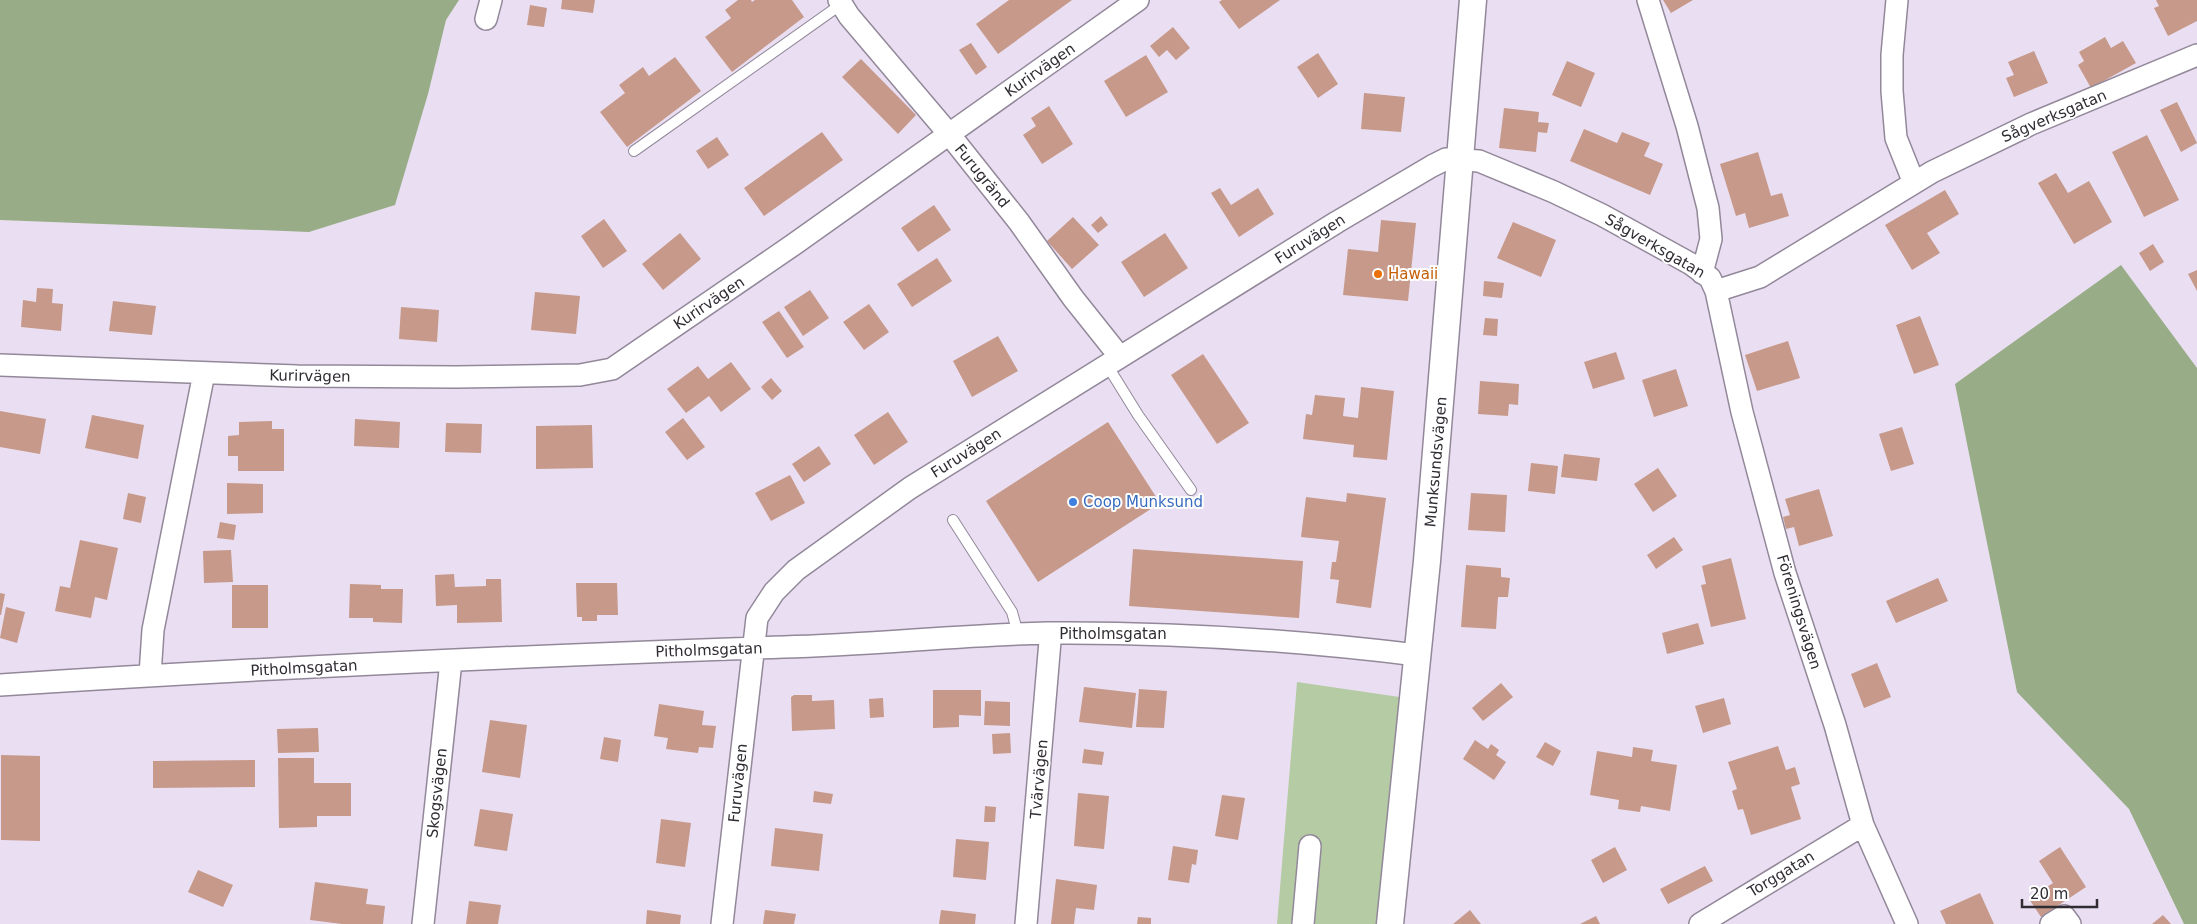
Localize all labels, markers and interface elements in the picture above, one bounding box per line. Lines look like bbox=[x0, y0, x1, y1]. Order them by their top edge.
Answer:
street label: Kurirvägen bbox=[1001, 39, 1079, 101]
street label: Sågverksgatan bbox=[1999, 86, 2109, 146]
street label: Furugränd bbox=[951, 140, 1013, 212]
street label: Furuvägen bbox=[1272, 210, 1348, 268]
street label: Sågverksgatan bbox=[1602, 210, 1708, 282]
place label: Hawaii bbox=[1388, 265, 1438, 283]
marker: Hawaii bbox=[1372, 268, 1384, 280]
street label: Kurirvägen bbox=[670, 273, 748, 333]
street label: Kurirvägen bbox=[269, 366, 351, 386]
street label: Munksundsvägen bbox=[1421, 396, 1451, 528]
street label: Furuvägen bbox=[928, 424, 1004, 482]
place label: Coop Munksund bbox=[1083, 493, 1203, 511]
marker: Coop Munksund bbox=[1067, 496, 1079, 508]
street label: Föreningsvägen bbox=[1773, 552, 1825, 672]
street label: Pitholmsgatan bbox=[1059, 625, 1167, 643]
street label: Pitholmsgatan bbox=[655, 639, 763, 661]
street label: Pitholmsgatan bbox=[250, 656, 358, 680]
street label: Tvärvägen bbox=[1026, 739, 1051, 820]
street label: Furuvägen bbox=[725, 743, 751, 823]
street label: Skogsvägen bbox=[423, 747, 451, 839]
street label: Torggatan bbox=[1744, 847, 1818, 901]
scale bar bbox=[2022, 876, 2097, 908]
text: 20 m bbox=[2030, 885, 2068, 903]

